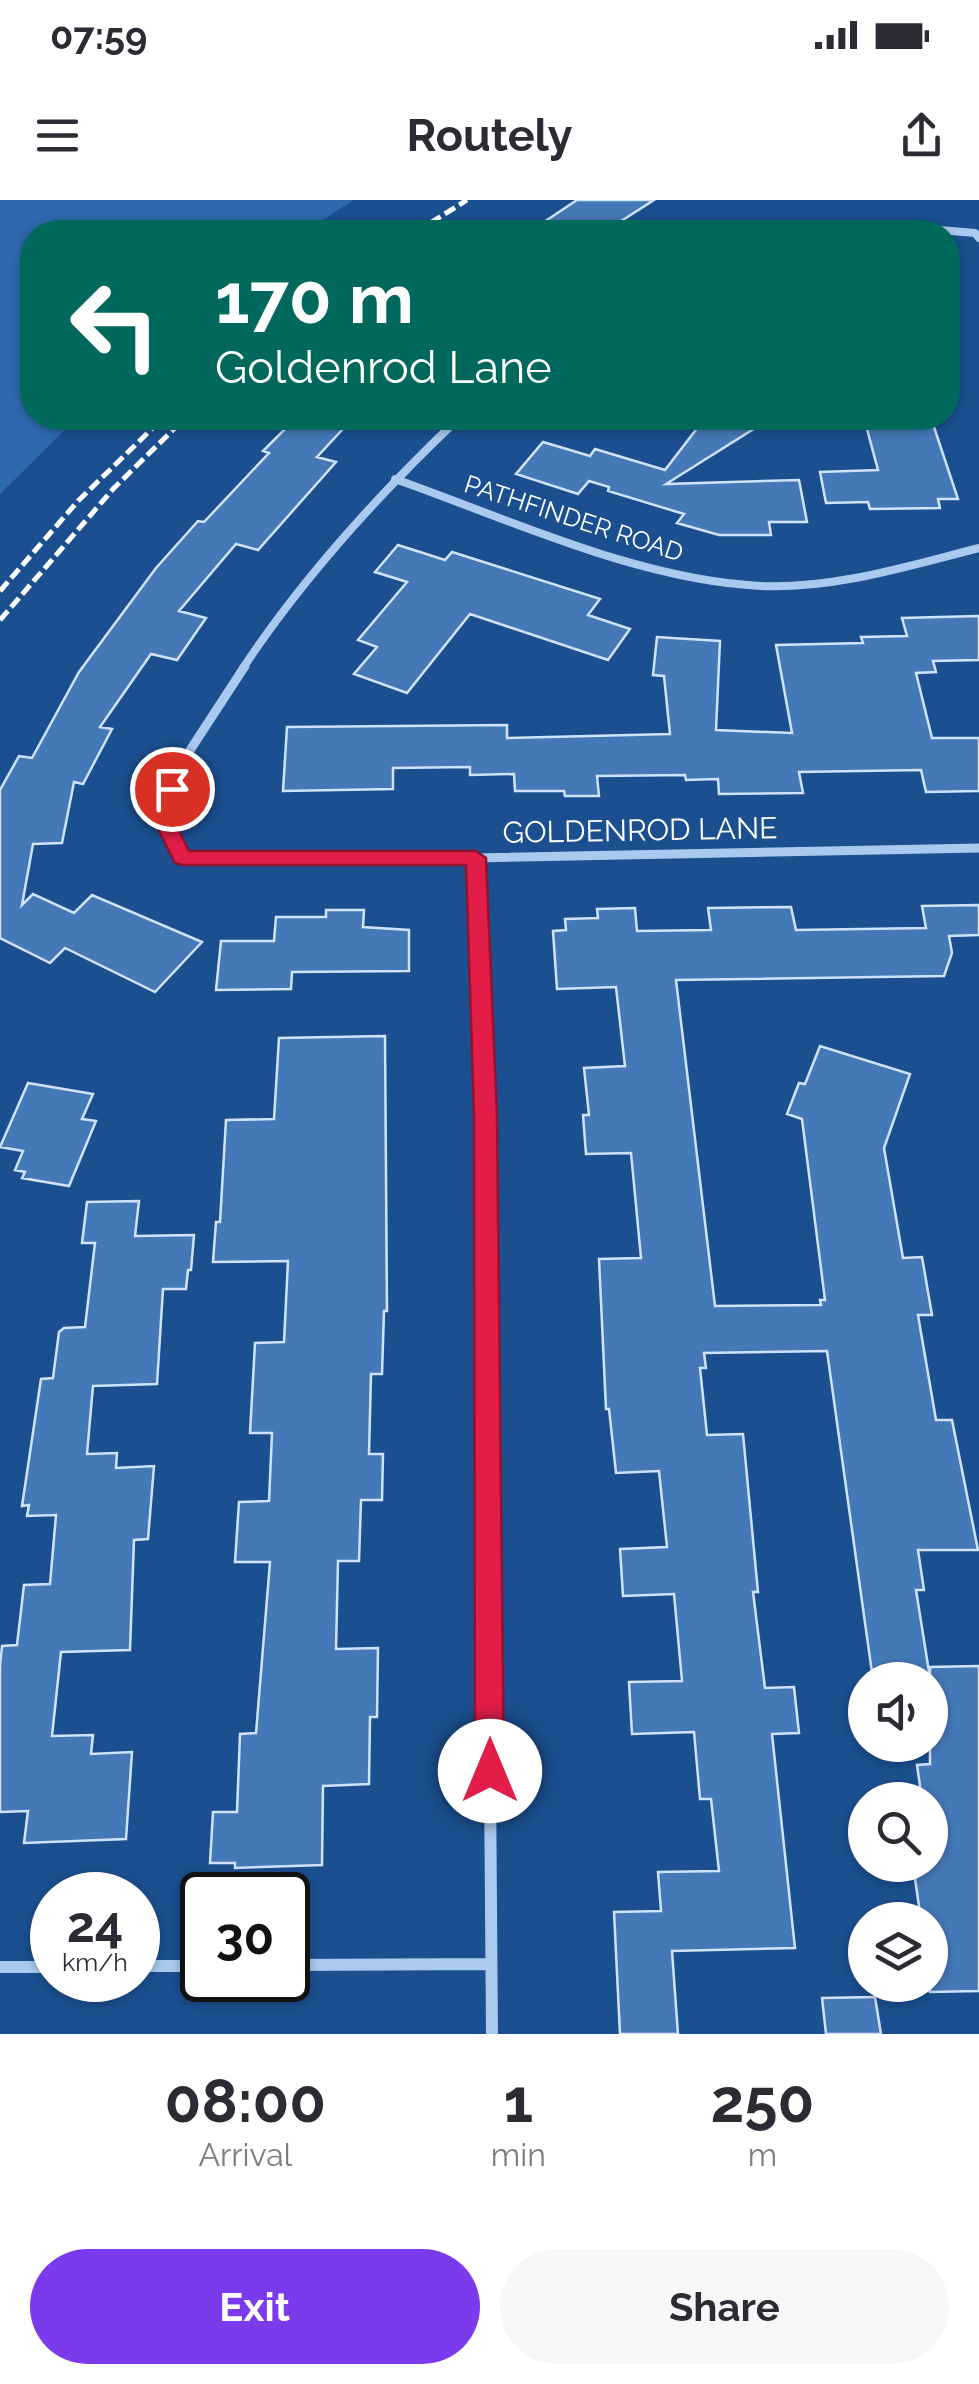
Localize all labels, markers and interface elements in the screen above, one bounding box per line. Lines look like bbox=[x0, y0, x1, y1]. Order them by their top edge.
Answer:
text: 07:59 bbox=[50, 13, 147, 58]
icon: menu bbox=[30, 108, 85, 163]
icon: share bbox=[894, 108, 949, 163]
text: Routely bbox=[407, 109, 572, 162]
text: 170 m bbox=[215, 257, 414, 339]
icon: left bbox=[50, 260, 180, 390]
text: Goldenrod Lane bbox=[215, 341, 552, 394]
street label: PATHFINDER ROAD bbox=[461, 468, 687, 568]
pin bbox=[130, 747, 215, 832]
icon: arrive bbox=[145, 762, 200, 817]
street label: GOLDENROD LANE bbox=[502, 810, 778, 850]
map controls bbox=[848, 1662, 948, 2002]
button: sound bbox=[848, 1662, 948, 1762]
position arrow bbox=[438, 1719, 542, 1823]
button: search bbox=[848, 1782, 948, 1882]
speed limit sign: 30 bbox=[180, 1872, 310, 2002]
text: 24 bbox=[67, 1895, 123, 1954]
button: layers bbox=[848, 1902, 948, 2002]
text: km/h bbox=[62, 1947, 128, 1977]
text: 08:00 bbox=[165, 2066, 326, 2136]
text: 1 bbox=[504, 2066, 533, 2136]
text: 250 bbox=[710, 2066, 814, 2136]
text: Arrival bbox=[198, 2136, 292, 2173]
text: min bbox=[491, 2136, 546, 2173]
text: m bbox=[748, 2136, 777, 2173]
button: Exit bbox=[30, 2249, 480, 2364]
button: Share bbox=[500, 2249, 949, 2364]

